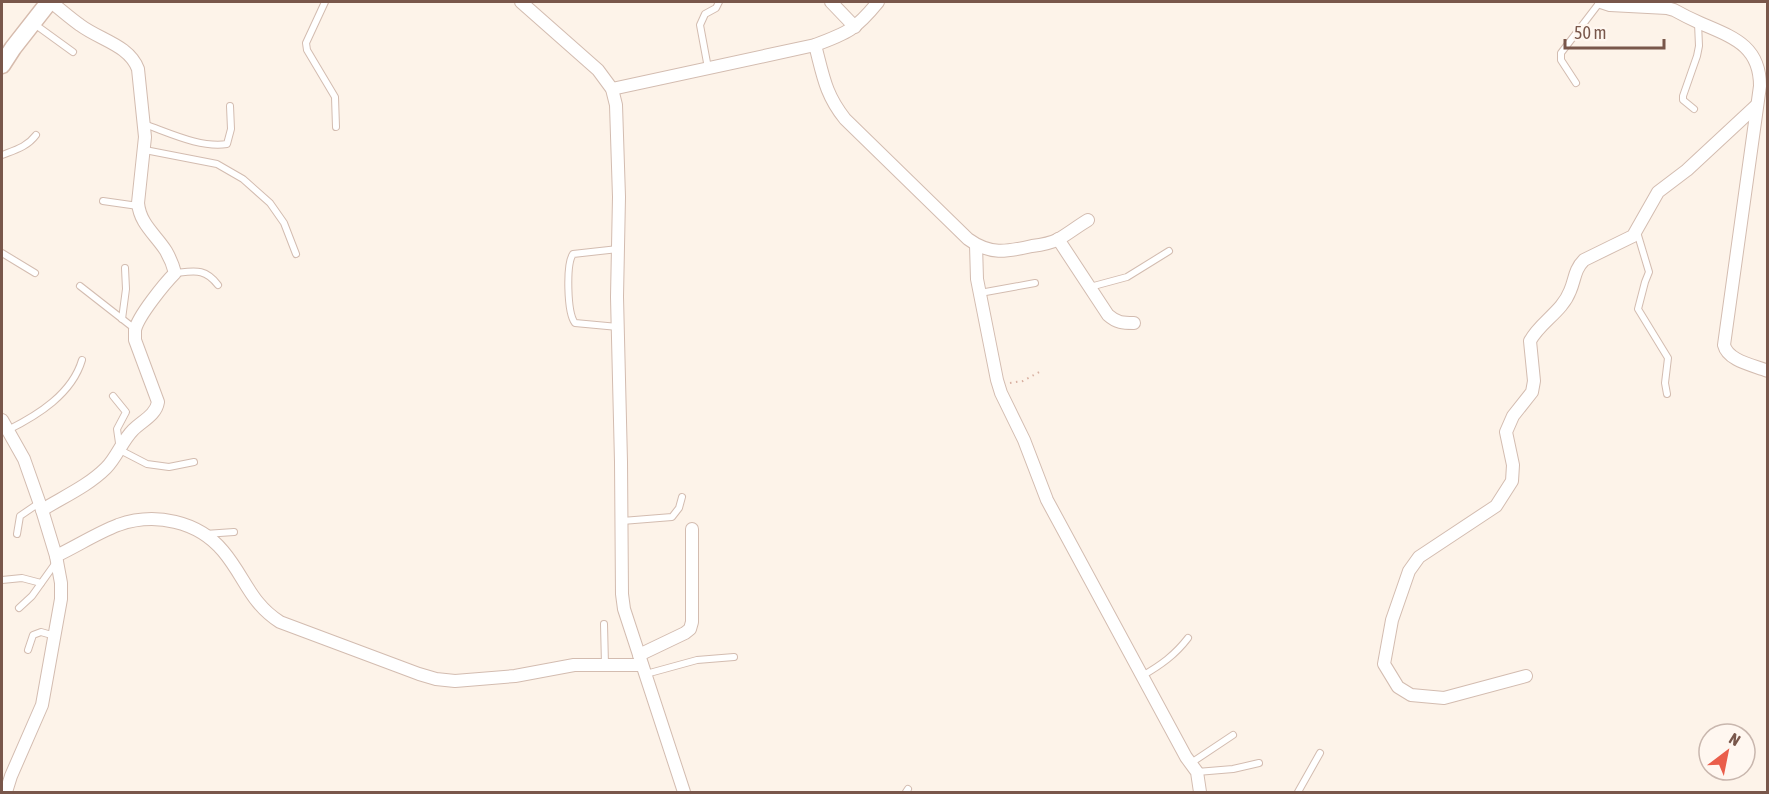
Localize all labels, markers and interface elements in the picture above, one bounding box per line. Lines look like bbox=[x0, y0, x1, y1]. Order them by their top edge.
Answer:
scale bar bbox=[1565, 12, 1664, 50]
text: 50 m bbox=[1574, 22, 1606, 43]
north arrow bbox=[1697, 722, 1757, 782]
text: N bbox=[1726, 729, 1744, 749]

